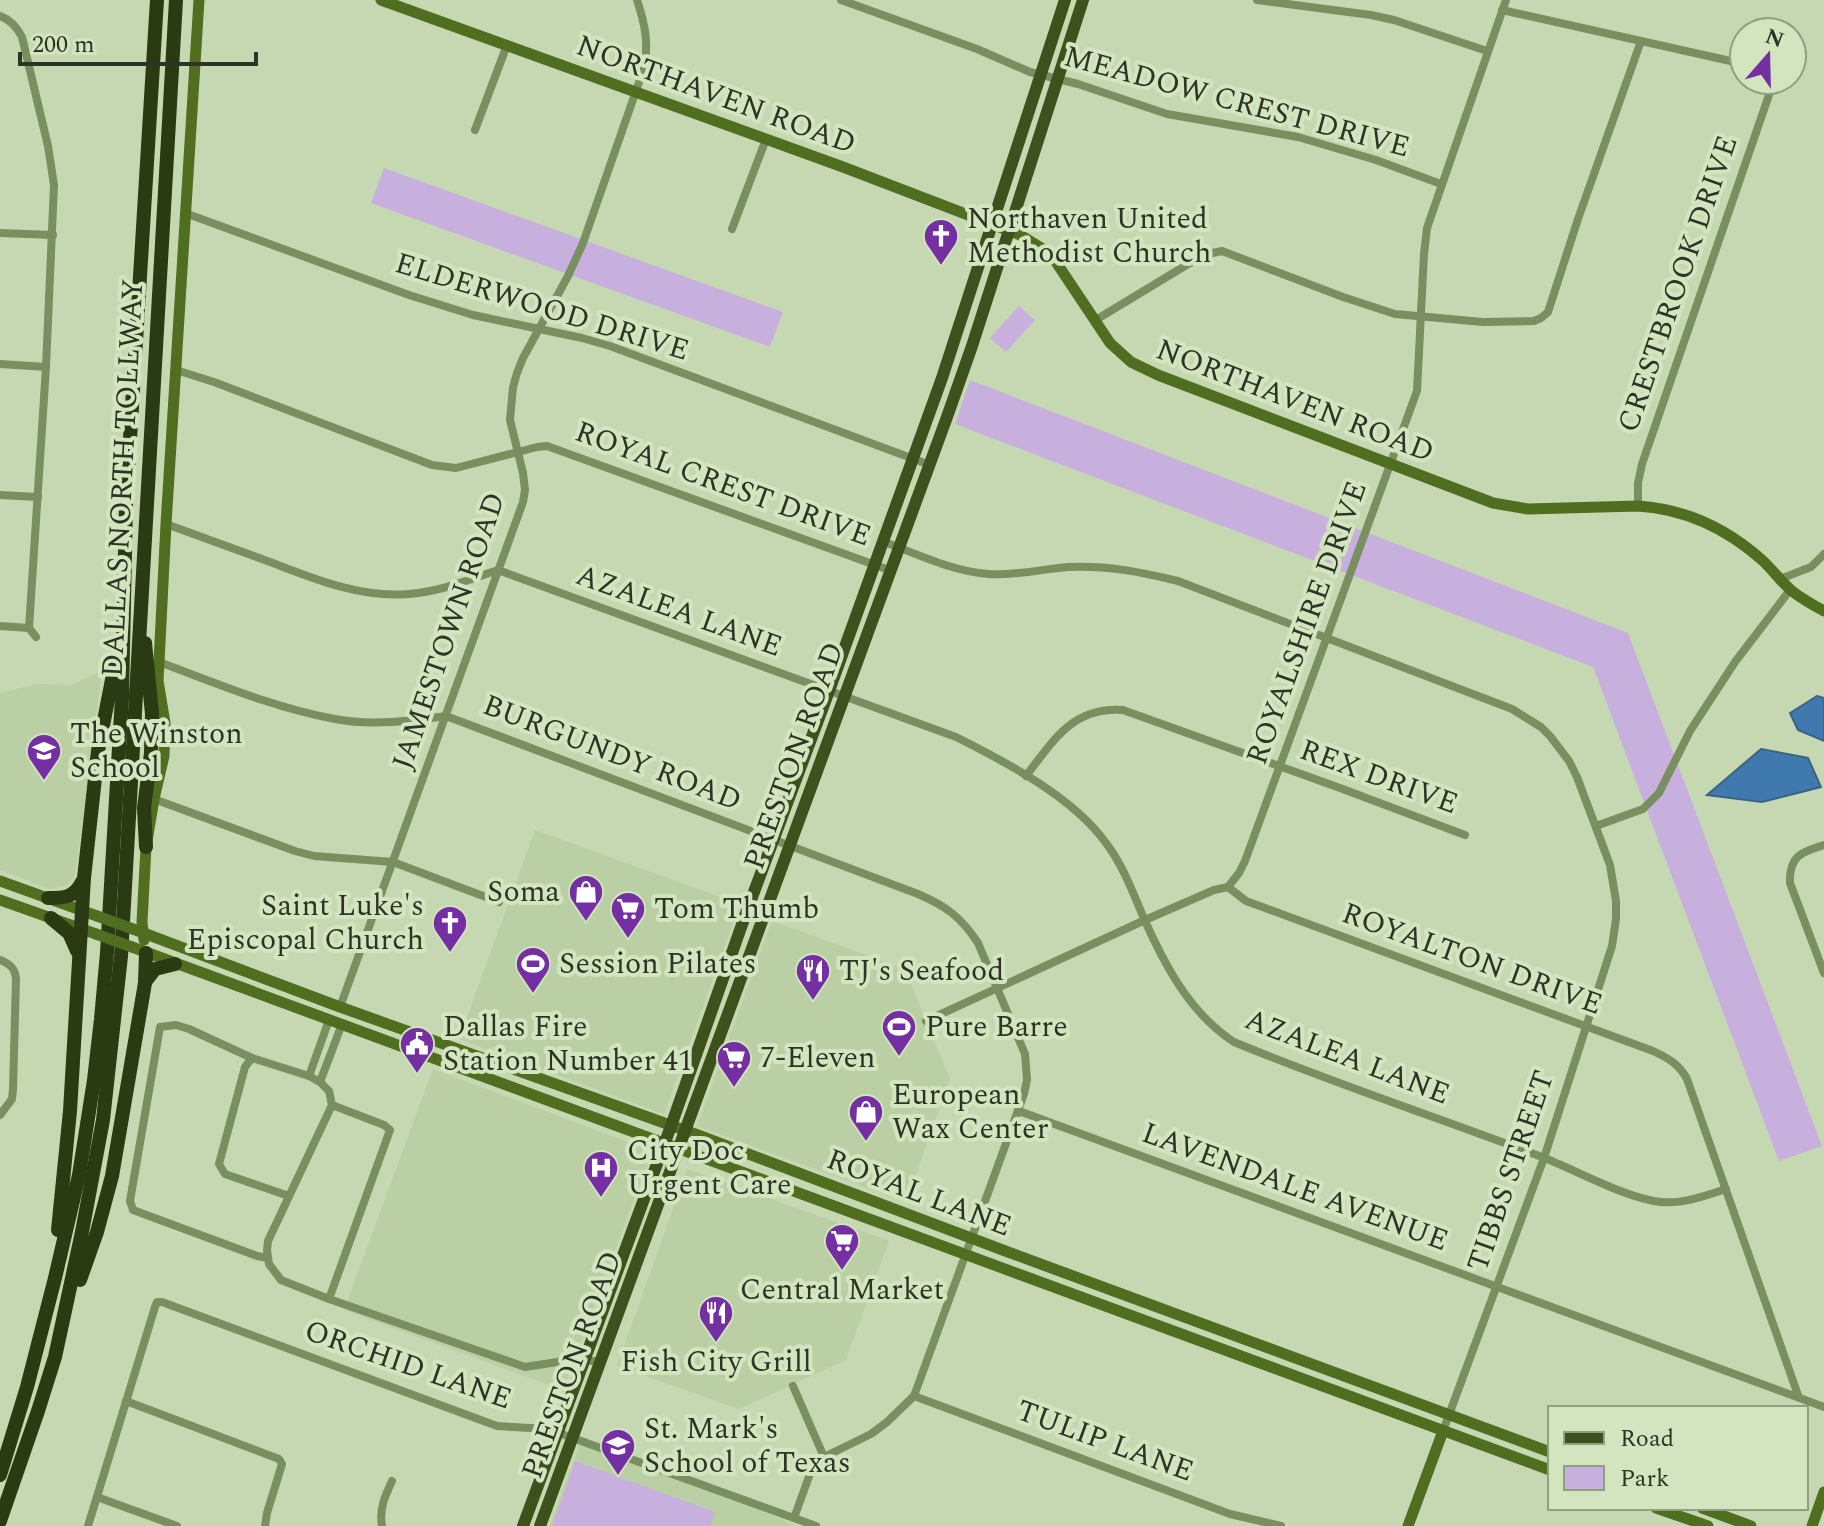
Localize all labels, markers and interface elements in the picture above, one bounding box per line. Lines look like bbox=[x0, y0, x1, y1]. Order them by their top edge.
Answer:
scale bar bbox=[20, 16, 256, 66]
north arrow bbox=[1728, 16, 1808, 96]
text: N bbox=[1760, 20, 1788, 57]
street label: NORTHAVEN ROAD bbox=[570, 23, 862, 167]
text: 200 m bbox=[32, 27, 95, 63]
street label: MEADOW CREST DRIVE bbox=[1059, 34, 1415, 170]
street label: CRESTBROOK DRIVE bbox=[1606, 129, 1750, 439]
place label: Northaven United Methodist Church bbox=[967, 196, 1211, 276]
church icon: Northaven United Methodist Church bbox=[922, 217, 960, 267]
street label: ELDERWOOD DRIVE bbox=[389, 240, 695, 374]
street label: DALLAS NORTH TOLLWAY bbox=[90, 278, 156, 678]
street label: NORTHAVEN ROAD bbox=[1149, 327, 1441, 475]
street label: ROYAL CREST DRIVE bbox=[568, 409, 878, 559]
street label: ROYALSHIRE DRIVE bbox=[1234, 475, 1380, 771]
street label: JAMESTOWN ROAD bbox=[380, 486, 518, 776]
street label: AZALEA LANE bbox=[569, 552, 789, 670]
street label: PRESTON ROAD bbox=[731, 636, 857, 876]
street label: BURGUNDY ROAD bbox=[476, 682, 748, 824]
place label: The Winston School bbox=[70, 711, 243, 791]
street label: REX DRIVE bbox=[1293, 727, 1465, 827]
school or university icon: The Winston School bbox=[25, 732, 63, 782]
place label: Soma bbox=[487, 869, 560, 915]
shop icon: Soma bbox=[567, 873, 605, 923]
place label: Saint Luke's Episcopal Church bbox=[187, 883, 424, 963]
place label: Tom Thumb bbox=[654, 886, 819, 932]
supermarket icon: Tom Thumb bbox=[609, 890, 647, 940]
street label: ROYALTON DRIVE bbox=[1335, 890, 1609, 1028]
church icon: Saint Luke's Episcopal Church bbox=[431, 904, 469, 954]
place label: Session Pilates bbox=[559, 941, 756, 987]
sports icon: Session Pilates bbox=[514, 945, 552, 995]
place label: TJ's Seafood bbox=[839, 948, 1004, 994]
restaurant icon: TJ's Seafood bbox=[794, 952, 832, 1002]
street label: AZALEA LANE bbox=[1238, 997, 1456, 1117]
place label: Dallas Fire Station Number 41 bbox=[443, 1004, 693, 1084]
place label: Pure Barre bbox=[925, 1004, 1068, 1050]
sports icon: Pure Barre bbox=[880, 1008, 918, 1058]
public building icon: Dallas Fire Station Number 41 bbox=[398, 1025, 436, 1075]
place label: 7-Eleven bbox=[760, 1035, 876, 1081]
supermarket icon: 7-Eleven bbox=[715, 1039, 753, 1089]
street label: TIBBS STREET bbox=[1455, 1064, 1567, 1278]
place label: European Wax Center bbox=[892, 1072, 1049, 1152]
shop icon: European Wax Center bbox=[847, 1093, 885, 1143]
street label: LAVENDALE AVENUE bbox=[1135, 1110, 1455, 1264]
place label: City Doc Urgent Care bbox=[627, 1128, 792, 1208]
street label: ROYAL LANE bbox=[820, 1137, 1018, 1249]
hospital icon: City Doc Urgent Care bbox=[582, 1149, 620, 1199]
supermarket icon: Central Market bbox=[823, 1222, 861, 1272]
street label: PRESTON ROAD bbox=[509, 1245, 635, 1485]
place label: Central Market bbox=[740, 1267, 944, 1313]
restaurant icon: Fish City Grill bbox=[697, 1294, 735, 1344]
street label: ORCHID LANE bbox=[298, 1308, 518, 1422]
place label: Fish City Grill bbox=[620, 1339, 812, 1385]
street label: TULIP LANE bbox=[1010, 1388, 1200, 1494]
place label: St. Mark's School of Texas bbox=[644, 1406, 851, 1486]
legend bbox=[1548, 1406, 1808, 1510]
text: Road bbox=[1620, 1421, 1674, 1457]
school or university icon: St. Mark's School of Texas bbox=[599, 1427, 637, 1477]
text: Park bbox=[1620, 1461, 1670, 1497]

